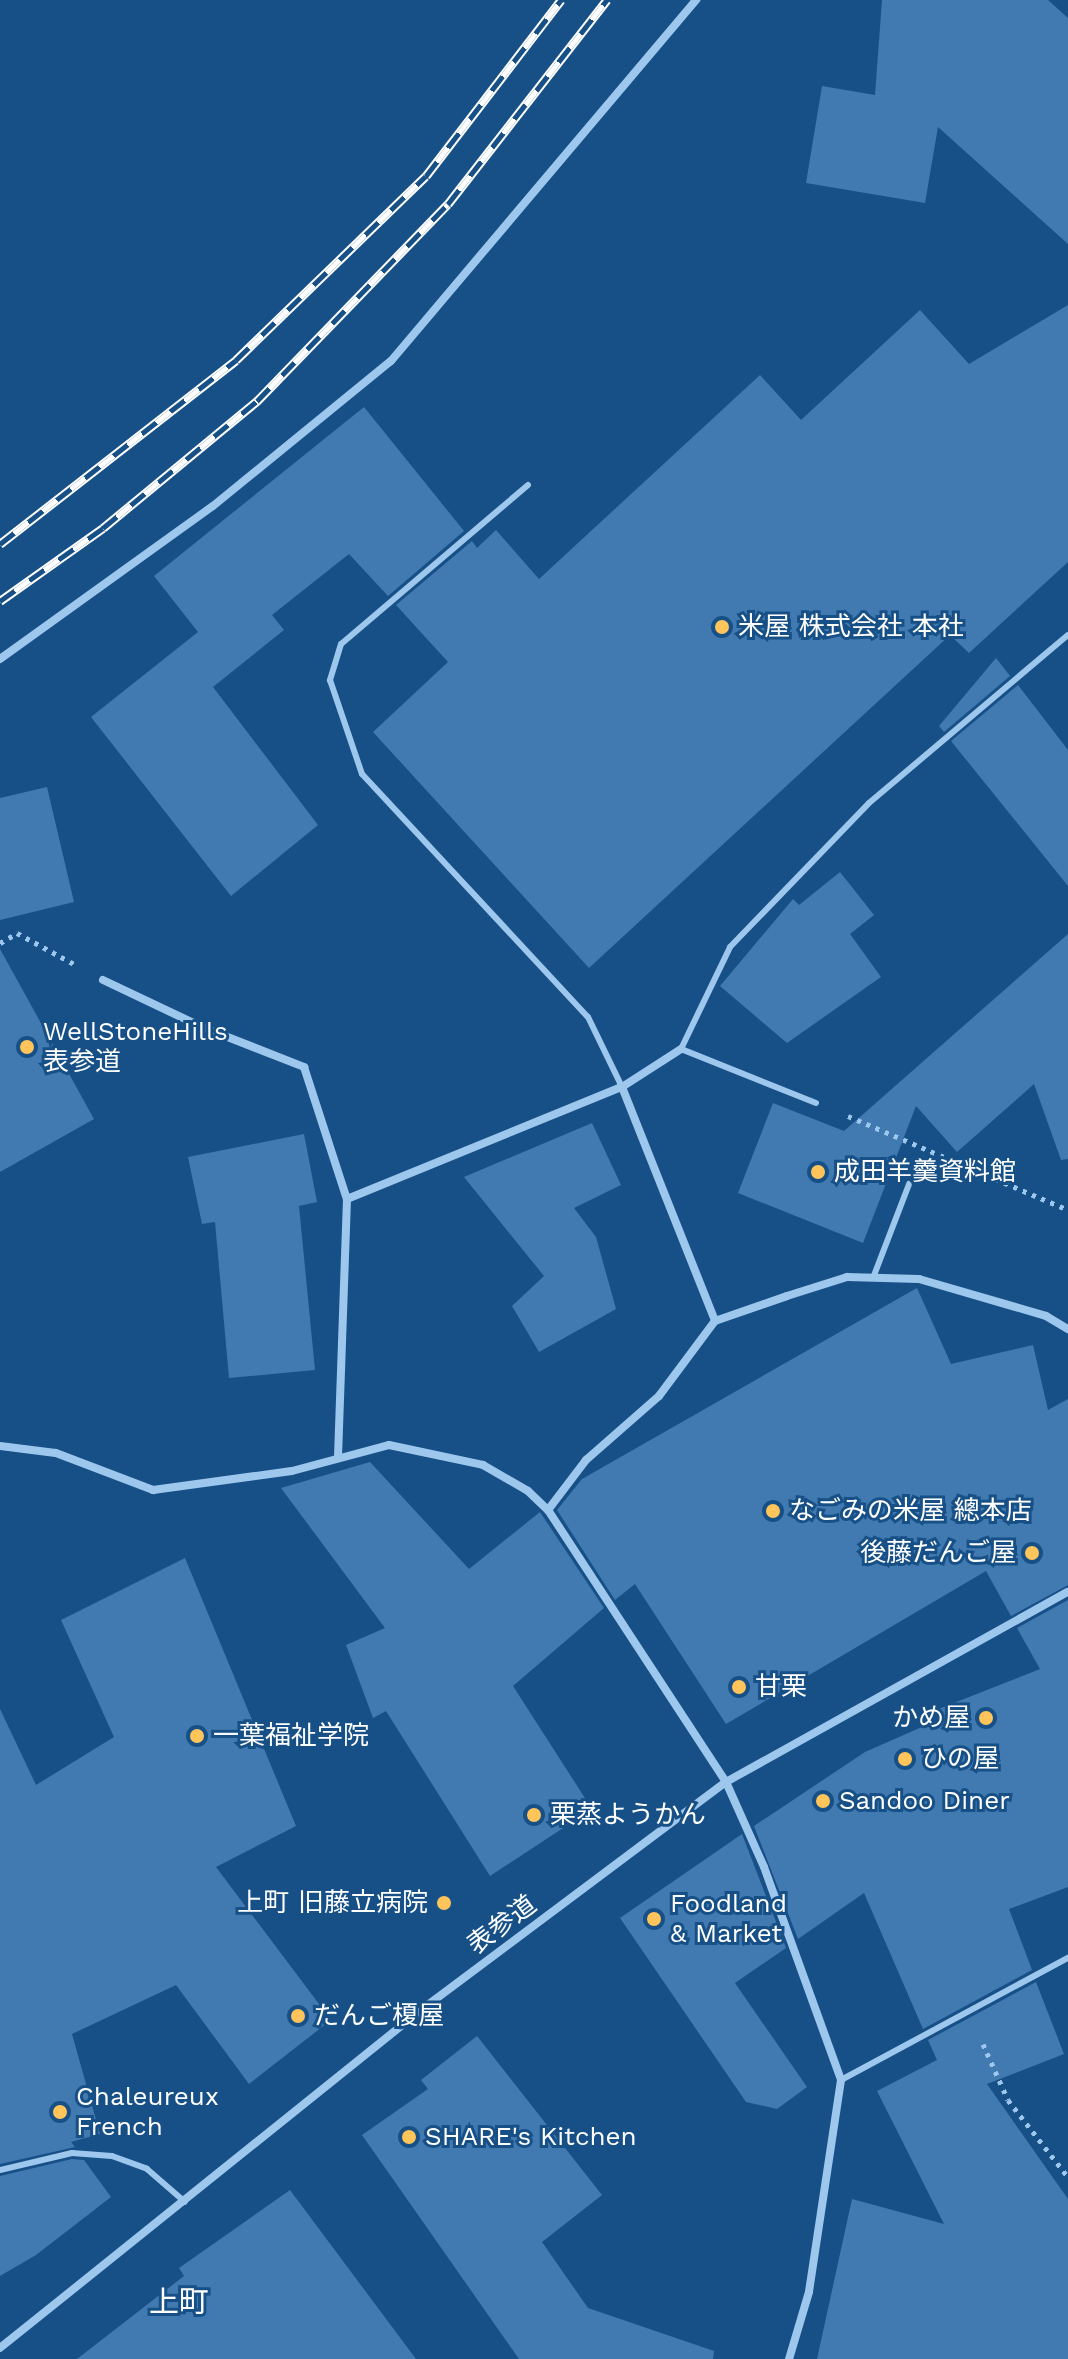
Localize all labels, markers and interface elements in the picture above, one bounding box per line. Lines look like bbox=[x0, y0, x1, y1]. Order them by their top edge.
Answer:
place label: 米屋 株式会社 本社 bbox=[738, 611, 964, 643]
marker: 米屋 株式会社 本社 bbox=[713, 618, 731, 636]
place label: WellStoneHills 表参道 bbox=[43, 1016, 228, 1078]
marker: WellStoneHills 表参道 bbox=[18, 1038, 36, 1056]
place label: 成田羊羹資料館 bbox=[834, 1156, 1016, 1188]
marker: 成田羊羹資料館 bbox=[809, 1163, 827, 1181]
place label: なごみの米屋 總本店 bbox=[789, 1495, 1032, 1527]
marker: なごみの米屋 總本店 bbox=[764, 1502, 782, 1520]
place label: 後藤だんご屋 bbox=[860, 1537, 1016, 1569]
marker: 後藤だんご屋 bbox=[1023, 1544, 1041, 1562]
place label: 甘栗 bbox=[755, 1671, 807, 1703]
marker: 甘栗 bbox=[730, 1678, 748, 1696]
place label: かめ屋 bbox=[892, 1702, 970, 1734]
marker: かめ屋 bbox=[977, 1709, 995, 1727]
place label: 一葉福祉学院 bbox=[213, 1720, 369, 1752]
marker: 一葉福祉学院 bbox=[188, 1727, 206, 1745]
place label: ひの屋 bbox=[921, 1743, 999, 1775]
marker: ひの屋 bbox=[896, 1750, 914, 1768]
place label: Sandoo Diner bbox=[839, 1785, 1010, 1817]
marker: Sandoo Diner bbox=[814, 1792, 832, 1810]
place label: 栗蒸ようかん bbox=[550, 1799, 706, 1831]
marker: 栗蒸ようかん bbox=[525, 1806, 543, 1824]
place label: 上町 旧藤立病院 bbox=[237, 1887, 428, 1919]
place label: Foodland & Market bbox=[670, 1888, 787, 1950]
street label: 表参道 bbox=[461, 1889, 543, 1961]
marker: 上町 旧藤立病院 bbox=[435, 1894, 453, 1912]
marker: Foodland & Market bbox=[645, 1910, 663, 1928]
place label: だんご榎屋 bbox=[314, 2000, 444, 2032]
marker: だんご榎屋 bbox=[289, 2007, 307, 2025]
place label: Chaleureux French bbox=[76, 2081, 219, 2142]
marker: Chaleureux French bbox=[51, 2103, 69, 2121]
place label: SHARE's Kitchen bbox=[425, 2121, 637, 2153]
marker: SHARE's Kitchen bbox=[400, 2128, 418, 2146]
district label: 上町 bbox=[149, 2284, 209, 2320]

